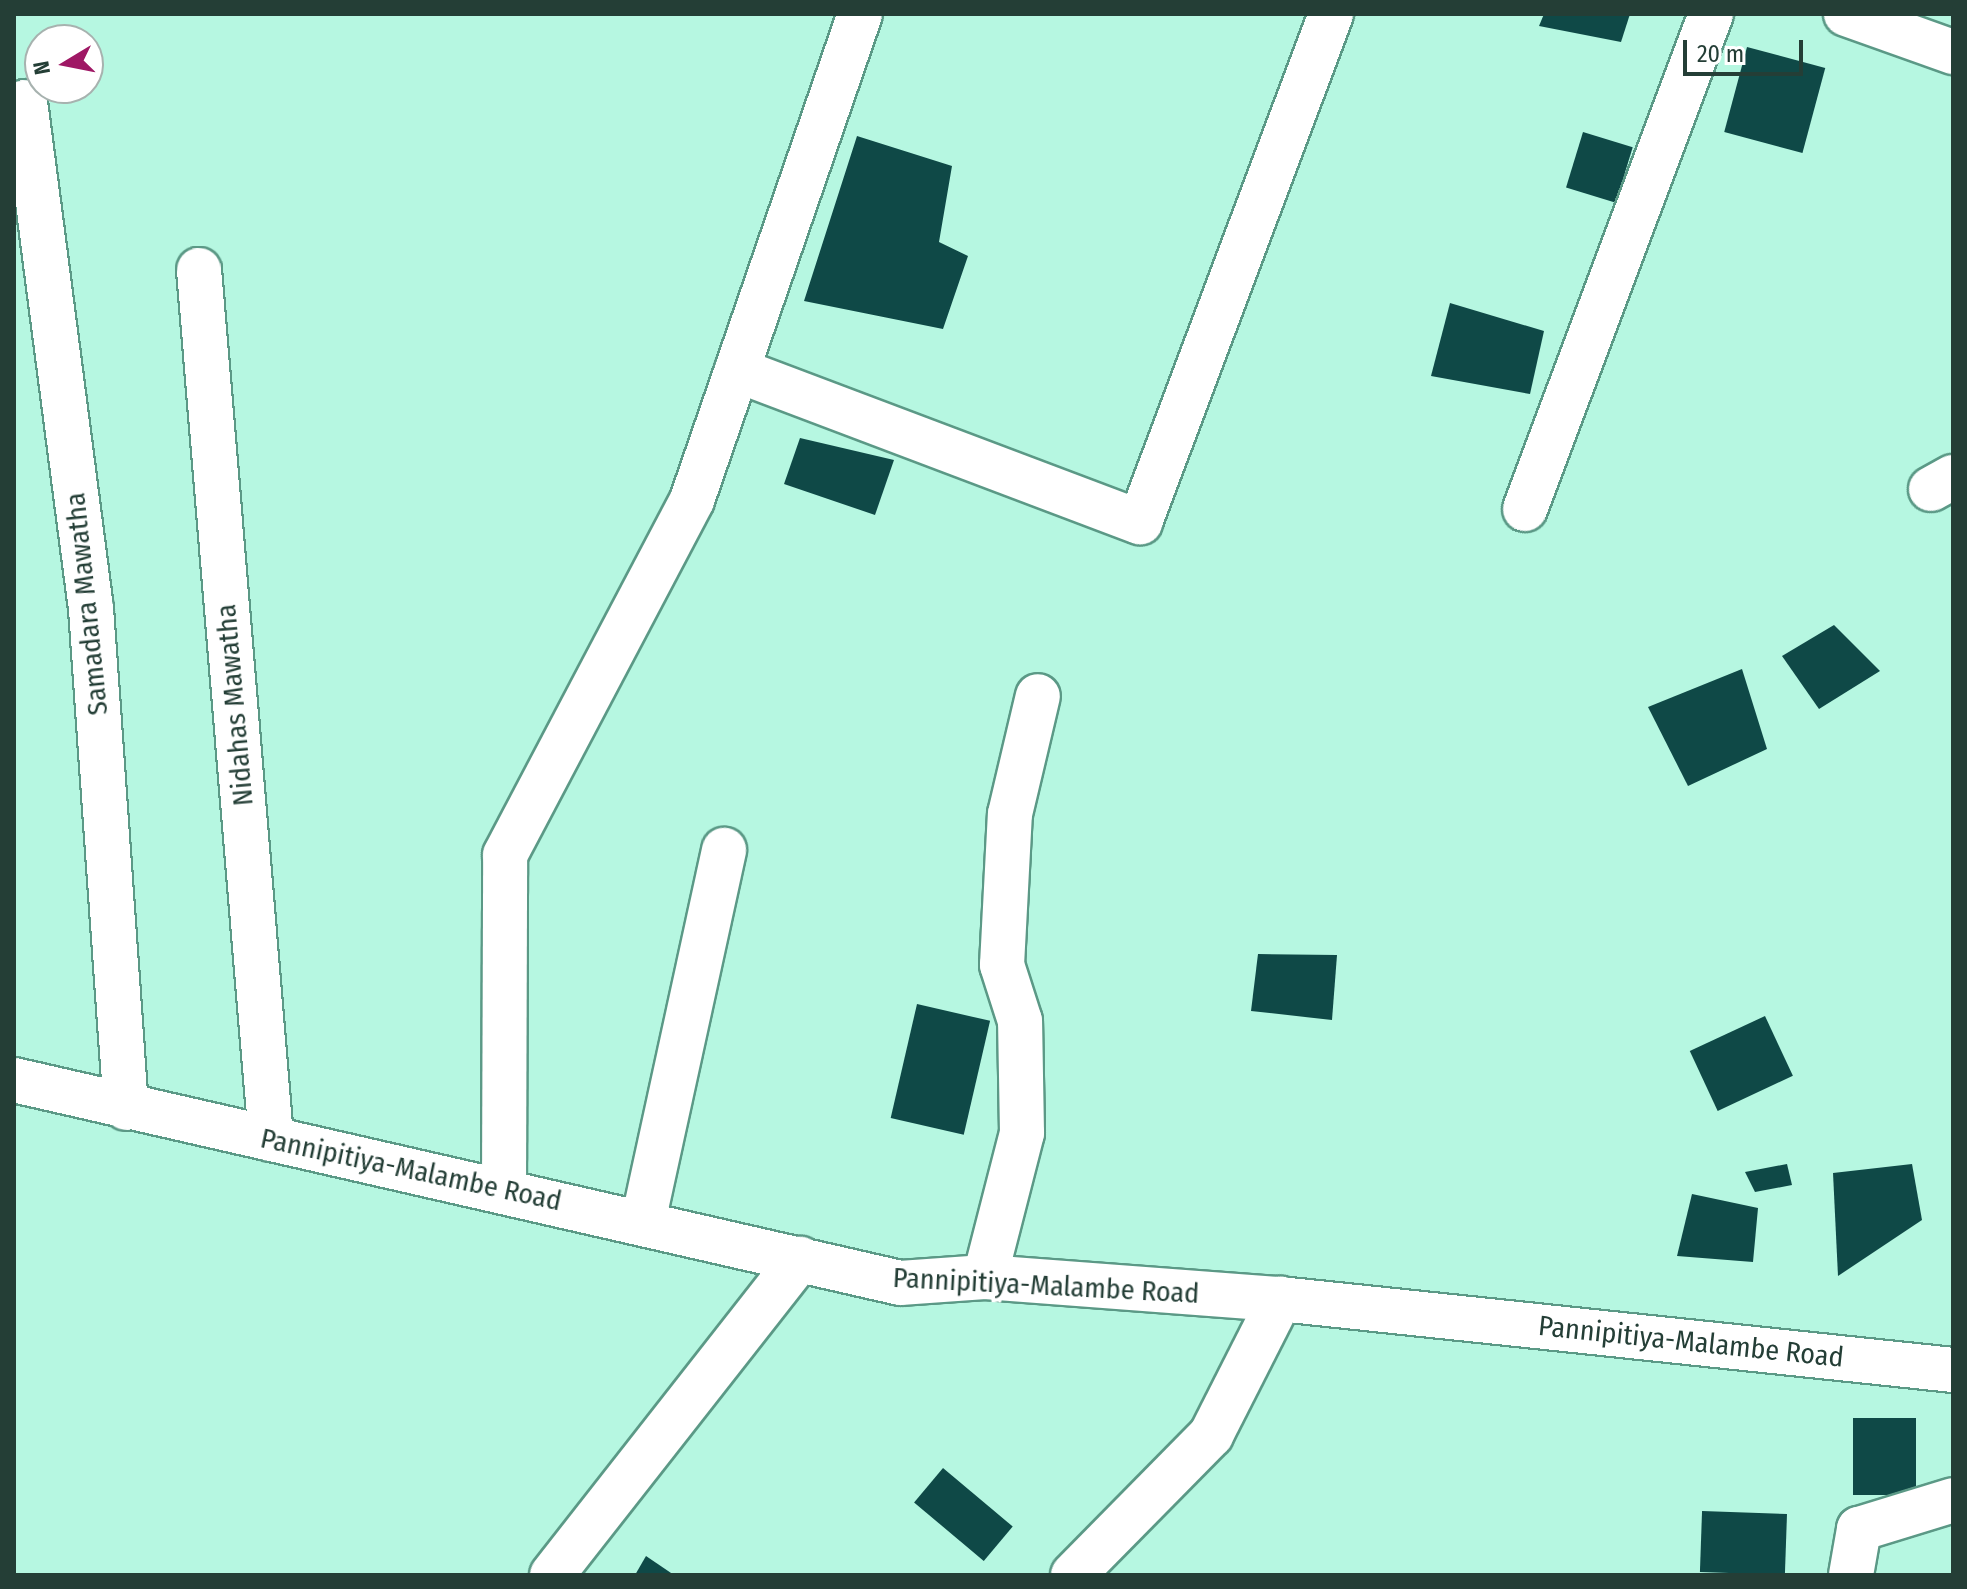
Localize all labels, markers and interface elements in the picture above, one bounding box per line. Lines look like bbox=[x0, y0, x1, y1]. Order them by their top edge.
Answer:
north arrow bbox=[24, 24, 104, 104]
scale bar bbox=[1687, 24, 1807, 74]
text: 20 m bbox=[1697, 40, 1744, 68]
text: N bbox=[27, 59, 56, 77]
street label: Samadara Mawatha bbox=[59, 491, 115, 717]
street label: Nidahas Mawatha bbox=[209, 603, 261, 807]
street label: Pannipitiya-Malambe Road bbox=[258, 1122, 564, 1218]
street label: Pannipitiya-Malambe Road bbox=[892, 1261, 1200, 1311]
street label: Pannipitiya-Malambe Road bbox=[1537, 1309, 1845, 1375]

